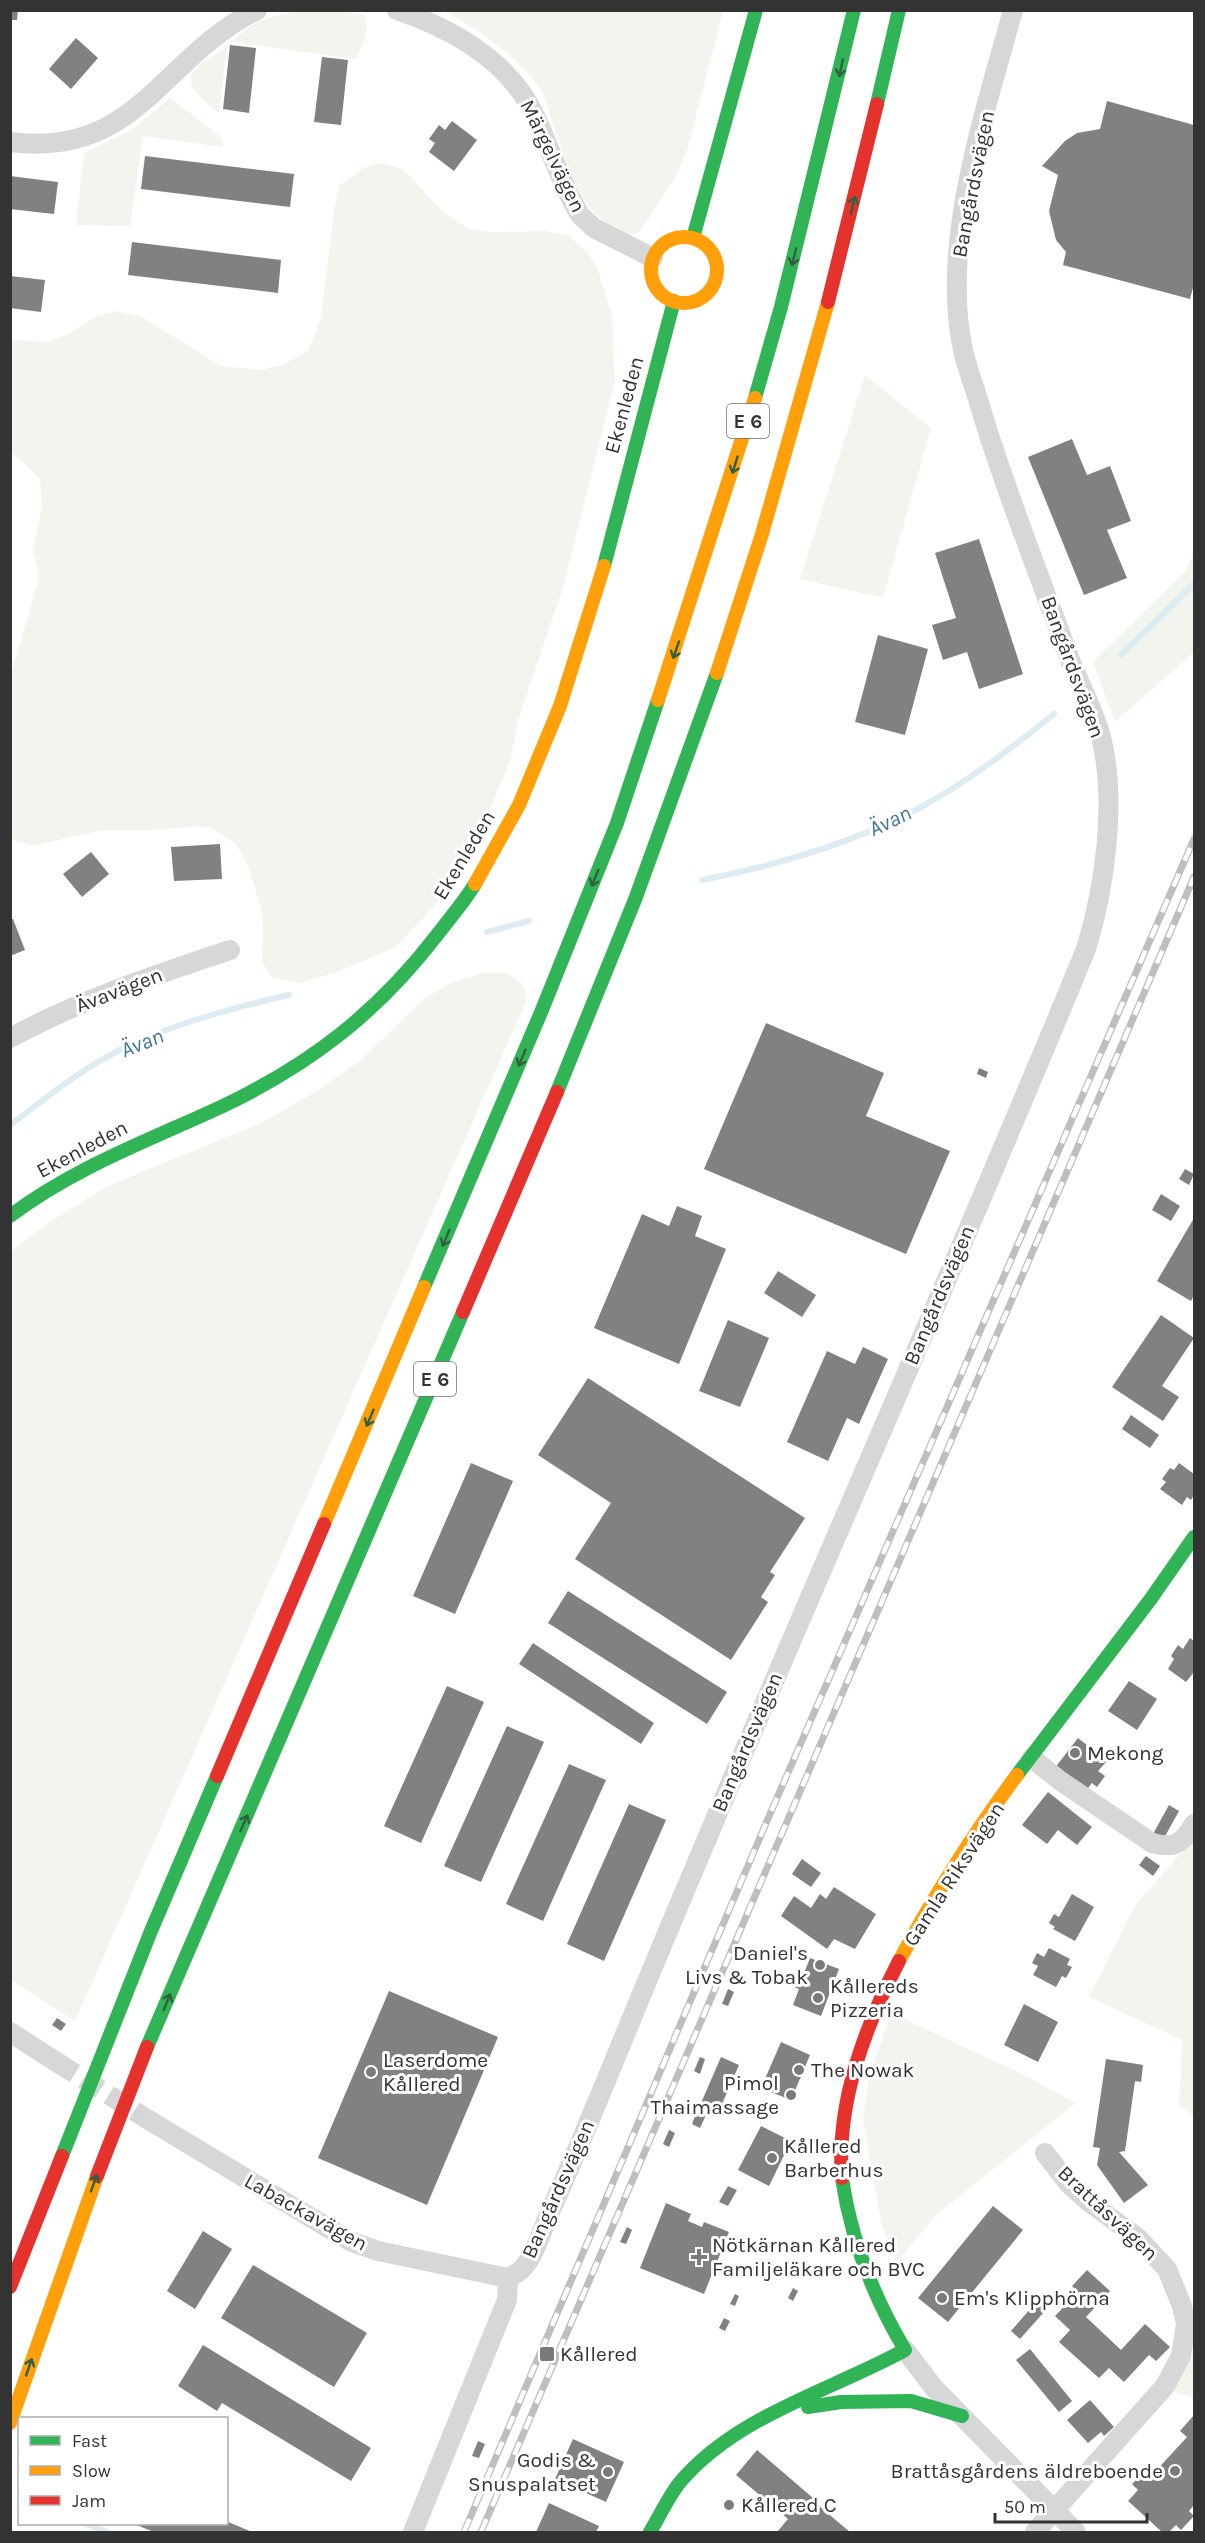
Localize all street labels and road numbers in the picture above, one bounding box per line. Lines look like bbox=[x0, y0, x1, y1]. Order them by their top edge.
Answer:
street label: Märgelvägen bbox=[515, 96, 591, 216]
street label: Bangårdsvägen bbox=[947, 108, 999, 260]
street label: Ekenleden bbox=[600, 354, 648, 456]
road number: E 6 bbox=[727, 404, 769, 438]
street label: Bangårdsvägen bbox=[1036, 593, 1110, 741]
street label: Ekenleden bbox=[428, 806, 500, 904]
street label: Ävavägen bbox=[72, 962, 166, 1018]
street label: Ekenleden bbox=[32, 1115, 132, 1183]
street label: Bangårdsvägen bbox=[899, 1222, 979, 1368]
road number: E 6 bbox=[414, 1362, 456, 1396]
street label: Bangårdsvägen bbox=[707, 1669, 787, 1815]
street label: Gamla Riksvägen bbox=[899, 1798, 1009, 1950]
street label: Bangårdsvägen bbox=[517, 2116, 599, 2262]
street label: Brattåsvägen bbox=[1053, 2161, 1163, 2265]
street label: Labackavägen bbox=[240, 2168, 372, 2256]

